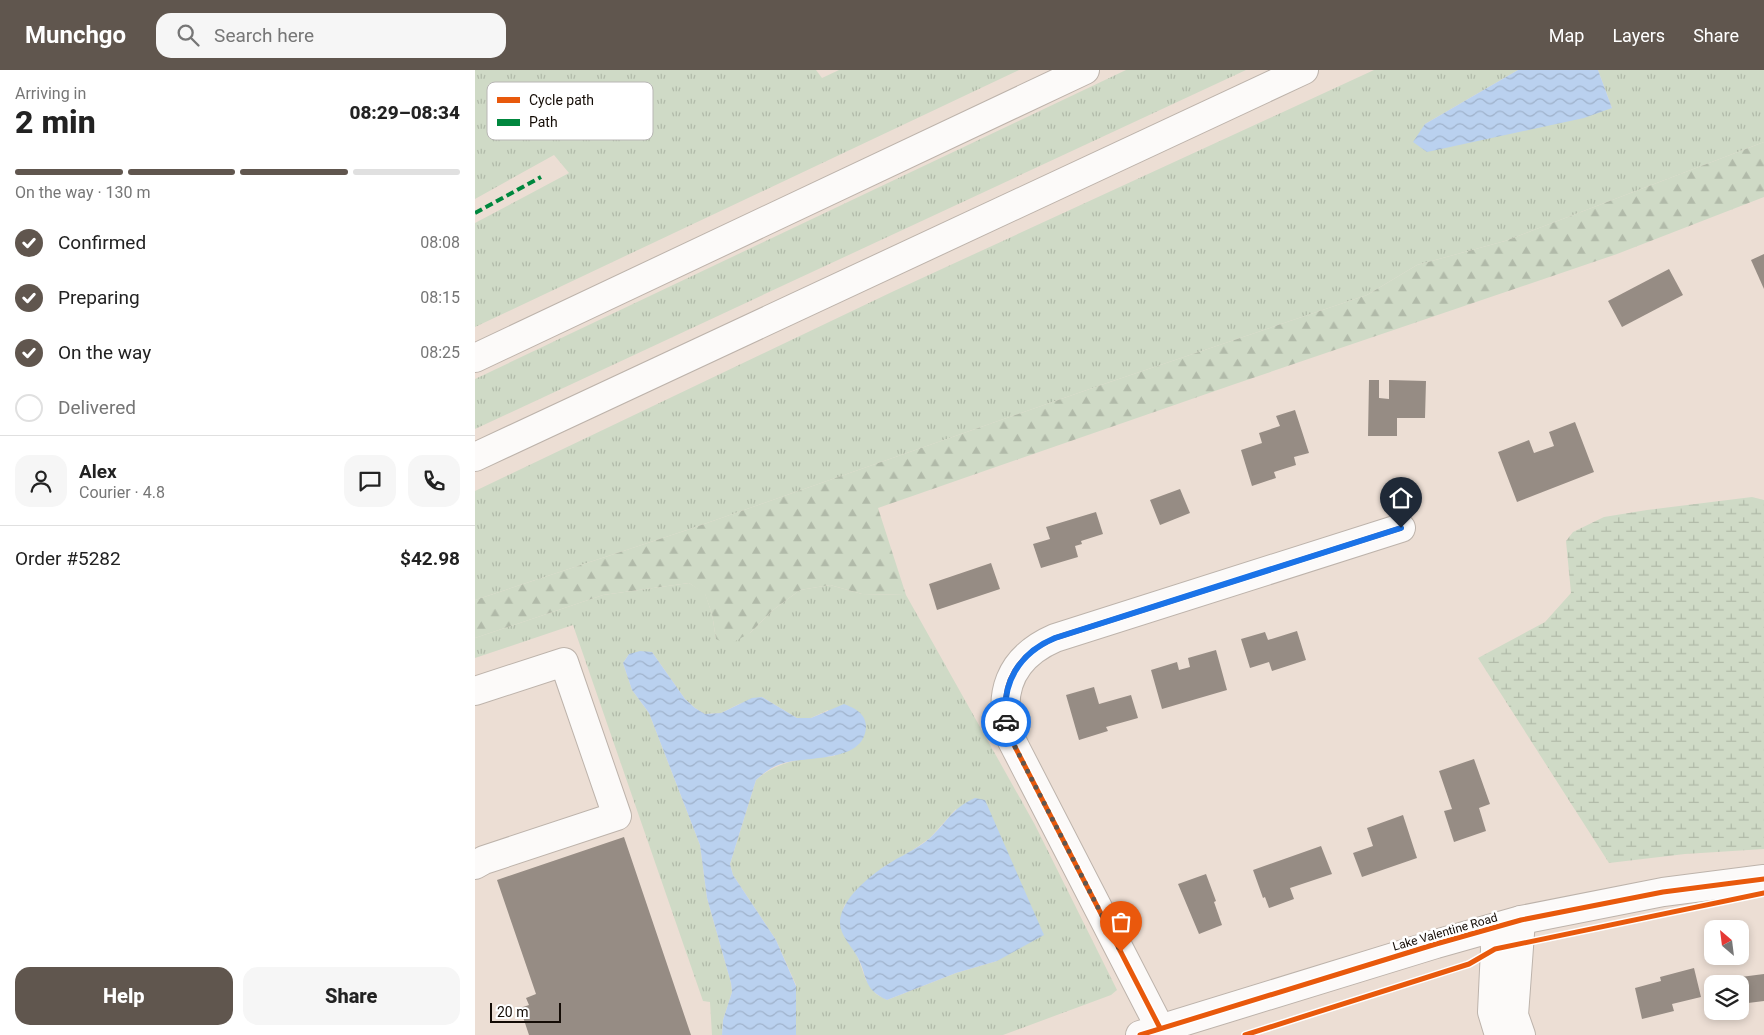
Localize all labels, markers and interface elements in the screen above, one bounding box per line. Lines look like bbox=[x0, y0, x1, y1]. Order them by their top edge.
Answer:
search box bbox=[156, 13, 506, 58]
text: Munchgo bbox=[25, 21, 126, 49]
icon: search bbox=[174, 21, 202, 49]
text: Search here bbox=[214, 24, 314, 47]
text: Map bbox=[1549, 25, 1584, 46]
text: Layers bbox=[1612, 25, 1665, 46]
text: Share bbox=[1693, 25, 1739, 46]
legend bbox=[487, 82, 653, 140]
text: Arriving in bbox=[15, 84, 86, 103]
text: Cycle path bbox=[529, 92, 594, 108]
text: 08:29–08:34 bbox=[349, 101, 460, 124]
text: 2 min bbox=[15, 103, 96, 141]
text: Path bbox=[529, 114, 558, 130]
text: On the way · 130 m bbox=[15, 183, 151, 202]
icon: check bbox=[15, 229, 43, 257]
text: Confirmed bbox=[58, 231, 146, 254]
text: 08:08 bbox=[420, 233, 460, 252]
icon: check bbox=[15, 284, 43, 312]
text: Preparing bbox=[58, 286, 140, 309]
text: 08:15 bbox=[420, 288, 460, 307]
icon: check bbox=[15, 339, 43, 367]
text: On the way bbox=[58, 341, 151, 364]
text: 08:25 bbox=[420, 343, 460, 362]
text: Delivered bbox=[58, 396, 136, 419]
button: person bbox=[15, 455, 67, 507]
button: chat bbox=[344, 455, 396, 507]
button: phone bbox=[408, 455, 460, 507]
text: Alex bbox=[79, 460, 117, 483]
pin bbox=[1380, 477, 1422, 528]
text: Courier · 4.8 bbox=[79, 483, 165, 502]
icon: home bbox=[1387, 484, 1415, 512]
text: Order #5282 bbox=[15, 547, 121, 570]
text: $42.98 bbox=[400, 547, 460, 570]
courier bbox=[981, 697, 1031, 747]
icon: car bbox=[992, 708, 1020, 736]
pin bbox=[1100, 901, 1142, 952]
icon: bag bbox=[1107, 908, 1135, 936]
street label: Lake Valentine Road bbox=[1391, 910, 1499, 954]
north arrow bbox=[1704, 920, 1749, 965]
map controls bbox=[1704, 920, 1749, 1020]
button: Help bbox=[15, 967, 233, 1025]
button: Share bbox=[243, 967, 460, 1025]
button: layers bbox=[1704, 975, 1749, 1020]
scale bar bbox=[490, 1000, 561, 1023]
text: 20 m bbox=[497, 1004, 529, 1020]

